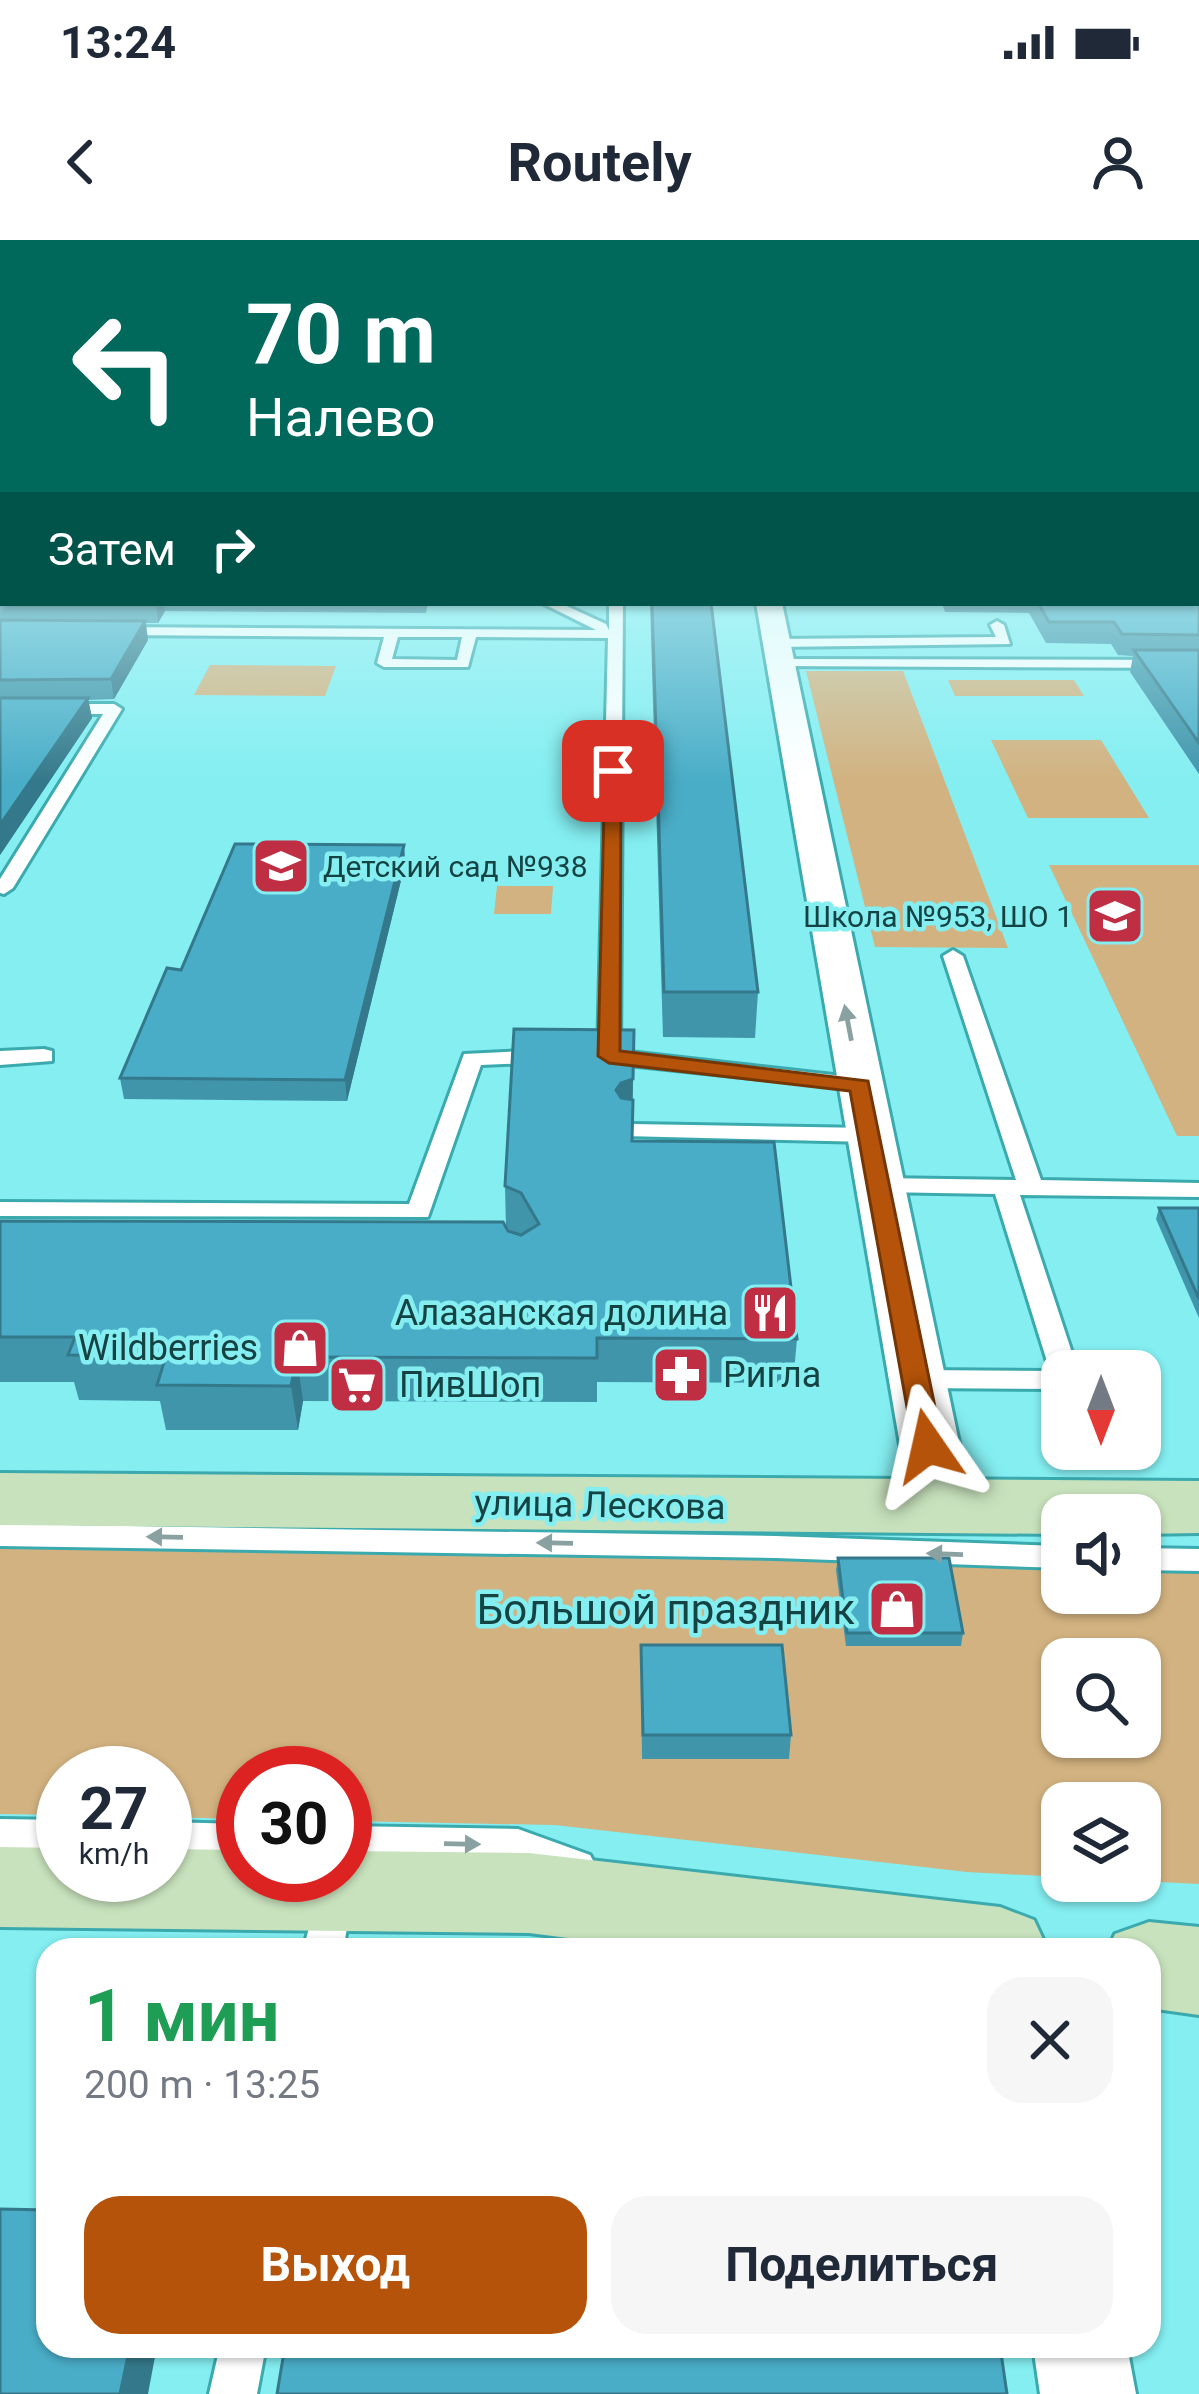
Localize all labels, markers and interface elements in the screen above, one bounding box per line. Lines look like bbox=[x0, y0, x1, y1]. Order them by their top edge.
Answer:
text: 13:24 bbox=[60, 16, 176, 69]
icon: back bbox=[48, 129, 114, 195]
icon: person bbox=[1085, 129, 1151, 195]
text: Routely bbox=[507, 131, 692, 194]
text: 70 m bbox=[246, 285, 436, 384]
icon: left bbox=[48, 288, 204, 444]
text: Налево bbox=[246, 386, 435, 449]
icon: right bbox=[200, 516, 266, 582]
text: Затем bbox=[48, 523, 176, 576]
pin bbox=[562, 720, 664, 822]
icon: arrive bbox=[580, 738, 646, 804]
school or university icon: Детский сад №938 bbox=[250, 835, 312, 897]
place label: Детский сад №938 bbox=[323, 849, 588, 884]
school or university icon: Школа №953, ШО 1 bbox=[1084, 885, 1146, 947]
place label: Школа №953, ШО 1 bbox=[803, 899, 1073, 934]
one-way arrow bbox=[838, 1004, 857, 1041]
restaurant icon: Алазанская долина bbox=[739, 1282, 801, 1344]
place label: Алазанская долина bbox=[395, 1292, 728, 1334]
shop icon: Wildberries bbox=[269, 1317, 331, 1379]
place label: Wildberries bbox=[78, 1327, 258, 1369]
pharmacy icon: Ригла bbox=[650, 1344, 712, 1406]
north arrow bbox=[1041, 1350, 1161, 1470]
map controls bbox=[1041, 1350, 1161, 1902]
supermarket icon: ПивШоп bbox=[326, 1354, 388, 1416]
place label: Ригла bbox=[723, 1354, 821, 1396]
place label: ПивШоп bbox=[399, 1364, 541, 1406]
position arrow bbox=[865, 1383, 991, 1509]
street label: улица Лескова bbox=[474, 1482, 726, 1528]
button: sound bbox=[1041, 1494, 1161, 1614]
one-way arrow bbox=[145, 1528, 183, 1547]
one-way arrow bbox=[535, 1534, 573, 1553]
one-way arrow bbox=[925, 1544, 963, 1563]
shop icon: Большой праздник bbox=[866, 1578, 928, 1640]
place label: Большой праздник bbox=[477, 1585, 855, 1634]
button: search bbox=[1041, 1638, 1161, 1758]
speed limit sign: 30 bbox=[216, 1746, 372, 1902]
text: 27 bbox=[80, 1773, 148, 1844]
button: layers bbox=[1041, 1782, 1161, 1902]
one-way arrow bbox=[444, 1834, 482, 1854]
text: km/h bbox=[79, 1836, 149, 1871]
text: 1 мин bbox=[84, 1974, 279, 2059]
button: close bbox=[987, 1977, 1113, 2103]
text: 200 m · 13:25 bbox=[84, 2062, 320, 2108]
button: Выход bbox=[84, 2196, 587, 2334]
button: Поделиться bbox=[611, 2196, 1113, 2334]

